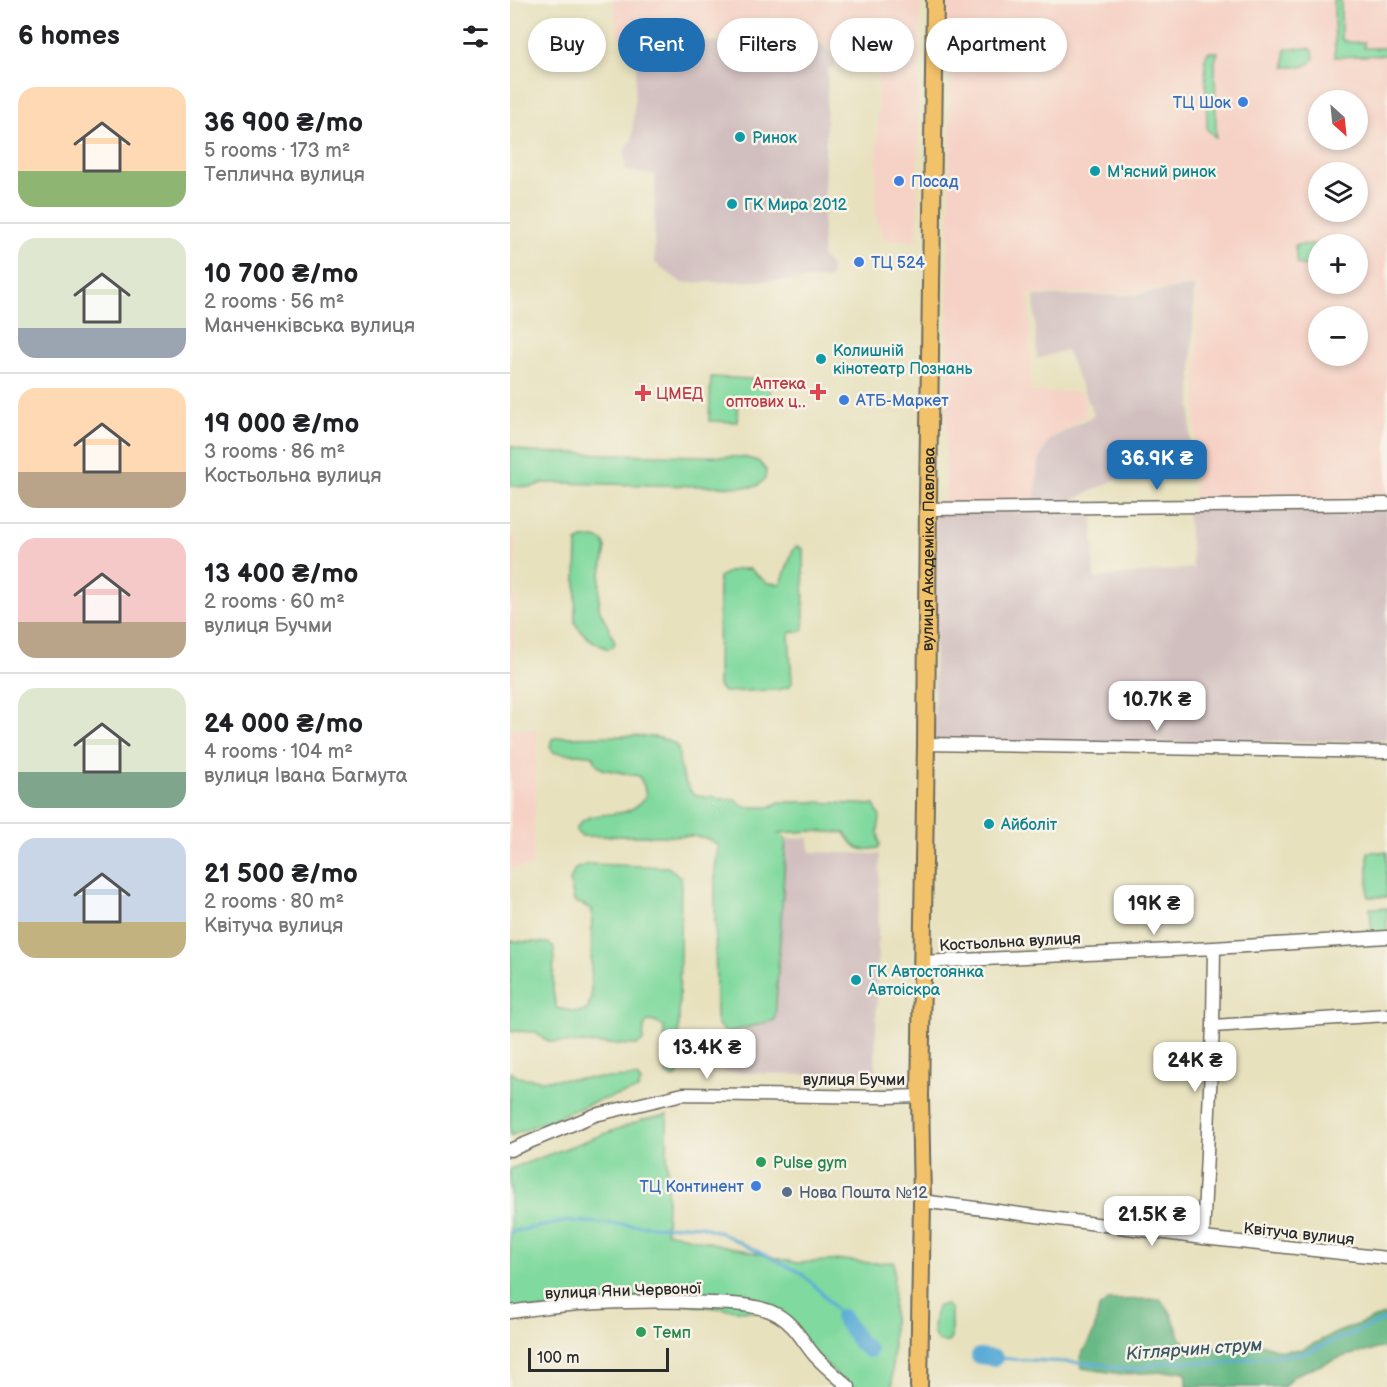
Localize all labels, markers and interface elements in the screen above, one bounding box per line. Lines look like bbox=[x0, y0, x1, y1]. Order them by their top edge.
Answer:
chip: Buy bbox=[528, 18, 606, 72]
chip: Rent bbox=[618, 18, 705, 72]
chip: Filters bbox=[717, 18, 818, 72]
chip: New bbox=[830, 18, 914, 72]
chip: Apartment bbox=[926, 18, 1067, 72]
icon: filters bbox=[459, 20, 492, 53]
text: 6 homes bbox=[18, 21, 120, 52]
north arrow bbox=[1308, 90, 1368, 150]
map controls bbox=[1308, 90, 1368, 366]
place label: ТЦ Шок bbox=[1173, 94, 1231, 113]
marker: ТЦ Шок bbox=[1236, 95, 1250, 109]
text: 36 900 ₴/mo bbox=[204, 108, 363, 139]
icon: home bbox=[66, 111, 138, 183]
place label: Ринок bbox=[752, 129, 797, 148]
marker: Ринок bbox=[733, 130, 747, 144]
text: 5 rooms · 173 m² bbox=[204, 139, 350, 163]
button: layers bbox=[1308, 162, 1368, 222]
text: Теплична вулиця bbox=[204, 163, 365, 187]
place label: М'ясний ринок bbox=[1107, 163, 1216, 182]
marker: М'ясний ринок bbox=[1088, 164, 1102, 178]
place label: Посад bbox=[911, 173, 959, 192]
marker: Посад bbox=[892, 174, 906, 188]
place label: ГК Мира 2012 bbox=[744, 196, 848, 215]
marker: ГК Мира 2012 bbox=[725, 197, 739, 211]
button: + bbox=[1308, 234, 1368, 294]
place label: ТЦ 524 bbox=[871, 254, 925, 273]
marker: ТЦ 524 bbox=[852, 255, 866, 269]
text: 10 700 ₴/mo bbox=[204, 259, 358, 290]
icon: home bbox=[66, 262, 138, 334]
text: 2 rooms · 56 m² bbox=[204, 290, 344, 314]
button: − bbox=[1308, 306, 1368, 366]
text: Манченківська вулиця bbox=[204, 314, 415, 338]
place label: Колишній кінотеатр Познань bbox=[833, 342, 973, 379]
marker: Колишній кінотеатр Познань bbox=[814, 352, 828, 366]
place label: Аптека оптових ц‥ bbox=[726, 375, 807, 412]
marker: ЦМЕД bbox=[634, 384, 652, 402]
place label: ЦМЕД bbox=[656, 385, 703, 404]
marker: Аптека оптових ц‥ bbox=[811, 385, 825, 399]
place label: АТБ-Маркет bbox=[855, 392, 949, 411]
marker: АТБ-Маркет bbox=[837, 393, 851, 407]
text: 19 000 ₴/mo bbox=[204, 409, 359, 440]
icon: home bbox=[66, 412, 138, 484]
text: 3 rooms · 86 m² bbox=[204, 440, 345, 464]
pin: 36.9K ₴ bbox=[1102, 440, 1212, 491]
street label: вулиця Академіка Павлова bbox=[919, 446, 940, 651]
text: 36.9K ₴ bbox=[1121, 447, 1193, 471]
text: Костьольна вулиця bbox=[204, 464, 381, 488]
text: 13 400 ₴/mo bbox=[204, 559, 358, 590]
icon: home bbox=[66, 562, 138, 634]
text: 2 rooms · 60 m² bbox=[204, 590, 345, 614]
text: вулиця Бучми bbox=[204, 614, 332, 638]
pin: 10.7K ₴ bbox=[1102, 681, 1212, 732]
text: 10.7K ₴ bbox=[1123, 688, 1191, 712]
text: 24 000 ₴/mo bbox=[204, 709, 363, 740]
icon: home bbox=[66, 712, 138, 784]
text: 4 rooms · 104 m² bbox=[204, 740, 353, 764]
text: вулиця Івана Багмута bbox=[204, 764, 408, 788]
place label: Айболіт bbox=[1000, 816, 1058, 835]
marker: Айболіт bbox=[982, 817, 996, 831]
text: 21 500 ₴/mo bbox=[204, 859, 358, 890]
icon: home bbox=[66, 862, 138, 934]
pin: 19K ₴ bbox=[1112, 885, 1196, 936]
text: 2 rooms · 80 m² bbox=[204, 890, 344, 914]
text: 19K ₴ bbox=[1128, 892, 1180, 916]
text: Квітуча вулиця bbox=[204, 914, 343, 938]
street label: Костьольна вулиця bbox=[939, 929, 1082, 956]
place label: ГК Автостоянка Автоіскра bbox=[867, 963, 985, 1000]
marker: ГК Автостоянка Автоіскра bbox=[849, 973, 863, 987]
pin: 13.4K ₴ bbox=[652, 1029, 762, 1080]
text: 13.4K ₴ bbox=[673, 1036, 741, 1060]
pin: 24K ₴ bbox=[1153, 1042, 1237, 1093]
text: 24K ₴ bbox=[1167, 1049, 1223, 1073]
street label: вулиця Бучми bbox=[803, 1071, 905, 1090]
place label: Pulse gym bbox=[773, 1154, 847, 1173]
marker: Pulse gym bbox=[754, 1155, 768, 1169]
place label: ТЦ Континент bbox=[640, 1178, 745, 1197]
marker: ТЦ Континент bbox=[749, 1179, 763, 1193]
place label: Нова Пошта №12 bbox=[799, 1184, 928, 1203]
marker: Нова Пошта №12 bbox=[780, 1185, 794, 1199]
pin: 21.5K ₴ bbox=[1097, 1196, 1207, 1247]
text: 21.5K ₴ bbox=[1118, 1203, 1186, 1227]
street label: Квітуча вулиця bbox=[1242, 1219, 1355, 1250]
street label: вулиця Яни Червоної bbox=[545, 1279, 703, 1304]
place label: Темп bbox=[653, 1324, 691, 1343]
marker: Темп bbox=[634, 1325, 648, 1339]
water label: Кітлярчин струм bbox=[1125, 1334, 1263, 1365]
scale bar bbox=[528, 1345, 669, 1372]
text: 100 m bbox=[537, 1349, 580, 1368]

